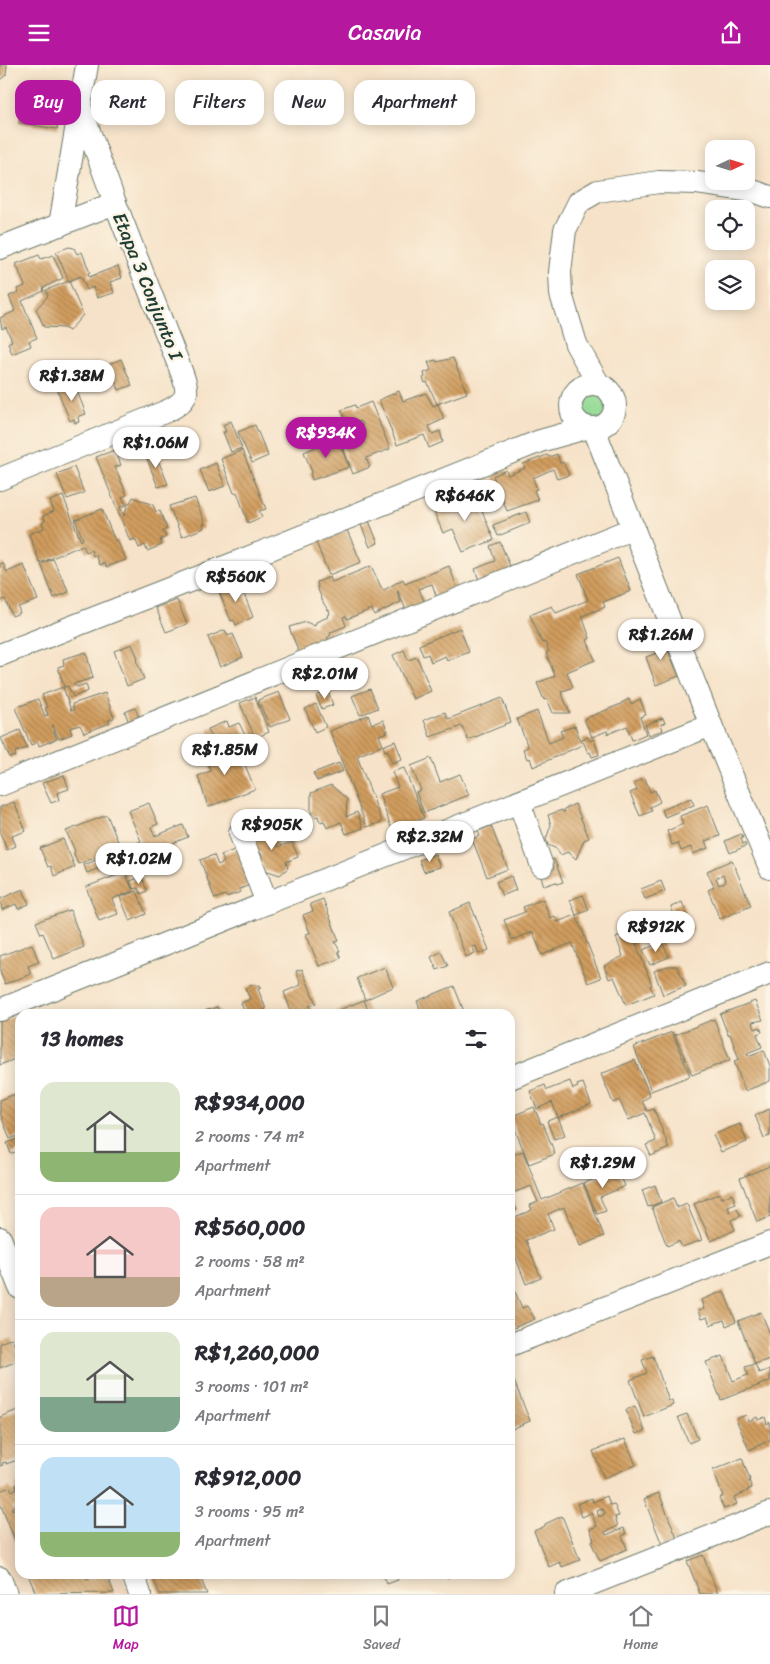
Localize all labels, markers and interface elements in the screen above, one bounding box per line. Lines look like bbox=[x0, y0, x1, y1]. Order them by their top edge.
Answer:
text: Casavia bbox=[348, 13, 422, 52]
icon: menu bbox=[25, 19, 53, 47]
icon: share bbox=[717, 19, 745, 47]
chip: Buy bbox=[15, 80, 81, 125]
chip: Rent bbox=[91, 80, 165, 125]
chip: Filters bbox=[175, 80, 264, 125]
chip: New bbox=[274, 80, 344, 125]
chip: Apartment bbox=[354, 80, 475, 125]
north arrow bbox=[705, 140, 755, 190]
map controls bbox=[705, 140, 755, 310]
button: locate bbox=[705, 200, 755, 250]
street label: Etapa 3 Conjunto I bbox=[103, 207, 193, 366]
button: layers bbox=[705, 260, 755, 310]
pin: R$1.38M bbox=[26, 359, 118, 402]
text: R$1.38M bbox=[40, 361, 104, 390]
pin: R$934K bbox=[285, 417, 367, 459]
text: R$934K bbox=[297, 418, 355, 447]
pin: R$1.06M bbox=[110, 427, 202, 469]
text: R$1.06M bbox=[123, 428, 189, 457]
pin: R$646K bbox=[424, 479, 506, 522]
text: R$646K bbox=[436, 481, 494, 510]
pin: R$560K bbox=[195, 561, 277, 603]
text: R$560K bbox=[206, 562, 266, 591]
pin: R$1.26M bbox=[615, 619, 707, 661]
text: R$1.26M bbox=[629, 620, 693, 649]
pin: R$2.01M bbox=[279, 657, 371, 700]
text: R$2.01M bbox=[292, 659, 358, 688]
pin: R$1.85M bbox=[179, 733, 271, 776]
text: R$1.85M bbox=[192, 735, 258, 764]
pin: R$905K bbox=[231, 809, 313, 851]
text: R$905K bbox=[242, 810, 302, 839]
pin: R$2.32M bbox=[384, 821, 476, 863]
text: R$2.32M bbox=[397, 822, 463, 851]
pin: R$1.02M bbox=[93, 843, 185, 885]
text: R$1.02M bbox=[106, 844, 172, 873]
pin: R$912K bbox=[615, 911, 697, 953]
text: R$912K bbox=[628, 912, 684, 941]
text: 13 homes bbox=[40, 1020, 123, 1058]
icon: filters bbox=[462, 1025, 490, 1053]
text: R$934,000 bbox=[195, 1084, 305, 1122]
icon: home bbox=[80, 1102, 140, 1162]
text: 2 rooms · 74 m² bbox=[195, 1122, 305, 1151]
pin: R$1.29M bbox=[557, 1147, 649, 1189]
text: R$1.29M bbox=[571, 1148, 635, 1177]
text: Apartment bbox=[195, 1151, 271, 1180]
text: R$560,000 bbox=[195, 1209, 305, 1247]
icon: home bbox=[80, 1227, 140, 1287]
text: 2 rooms · 58 m² bbox=[195, 1247, 305, 1276]
text: Apartment bbox=[195, 1276, 271, 1305]
text: R$1,260,000 bbox=[195, 1334, 319, 1372]
icon: home bbox=[80, 1352, 140, 1412]
text: 3 rooms · 101 m² bbox=[195, 1372, 309, 1401]
text: Apartment bbox=[195, 1401, 271, 1430]
text: R$912,000 bbox=[195, 1459, 301, 1497]
icon: home bbox=[80, 1477, 140, 1537]
text: 3 rooms · 95 m² bbox=[195, 1497, 305, 1526]
text: Apartment bbox=[195, 1526, 271, 1555]
tab: Map bbox=[112, 1602, 140, 1657]
tab: Saved bbox=[363, 1602, 400, 1657]
tab: Home bbox=[623, 1602, 658, 1657]

